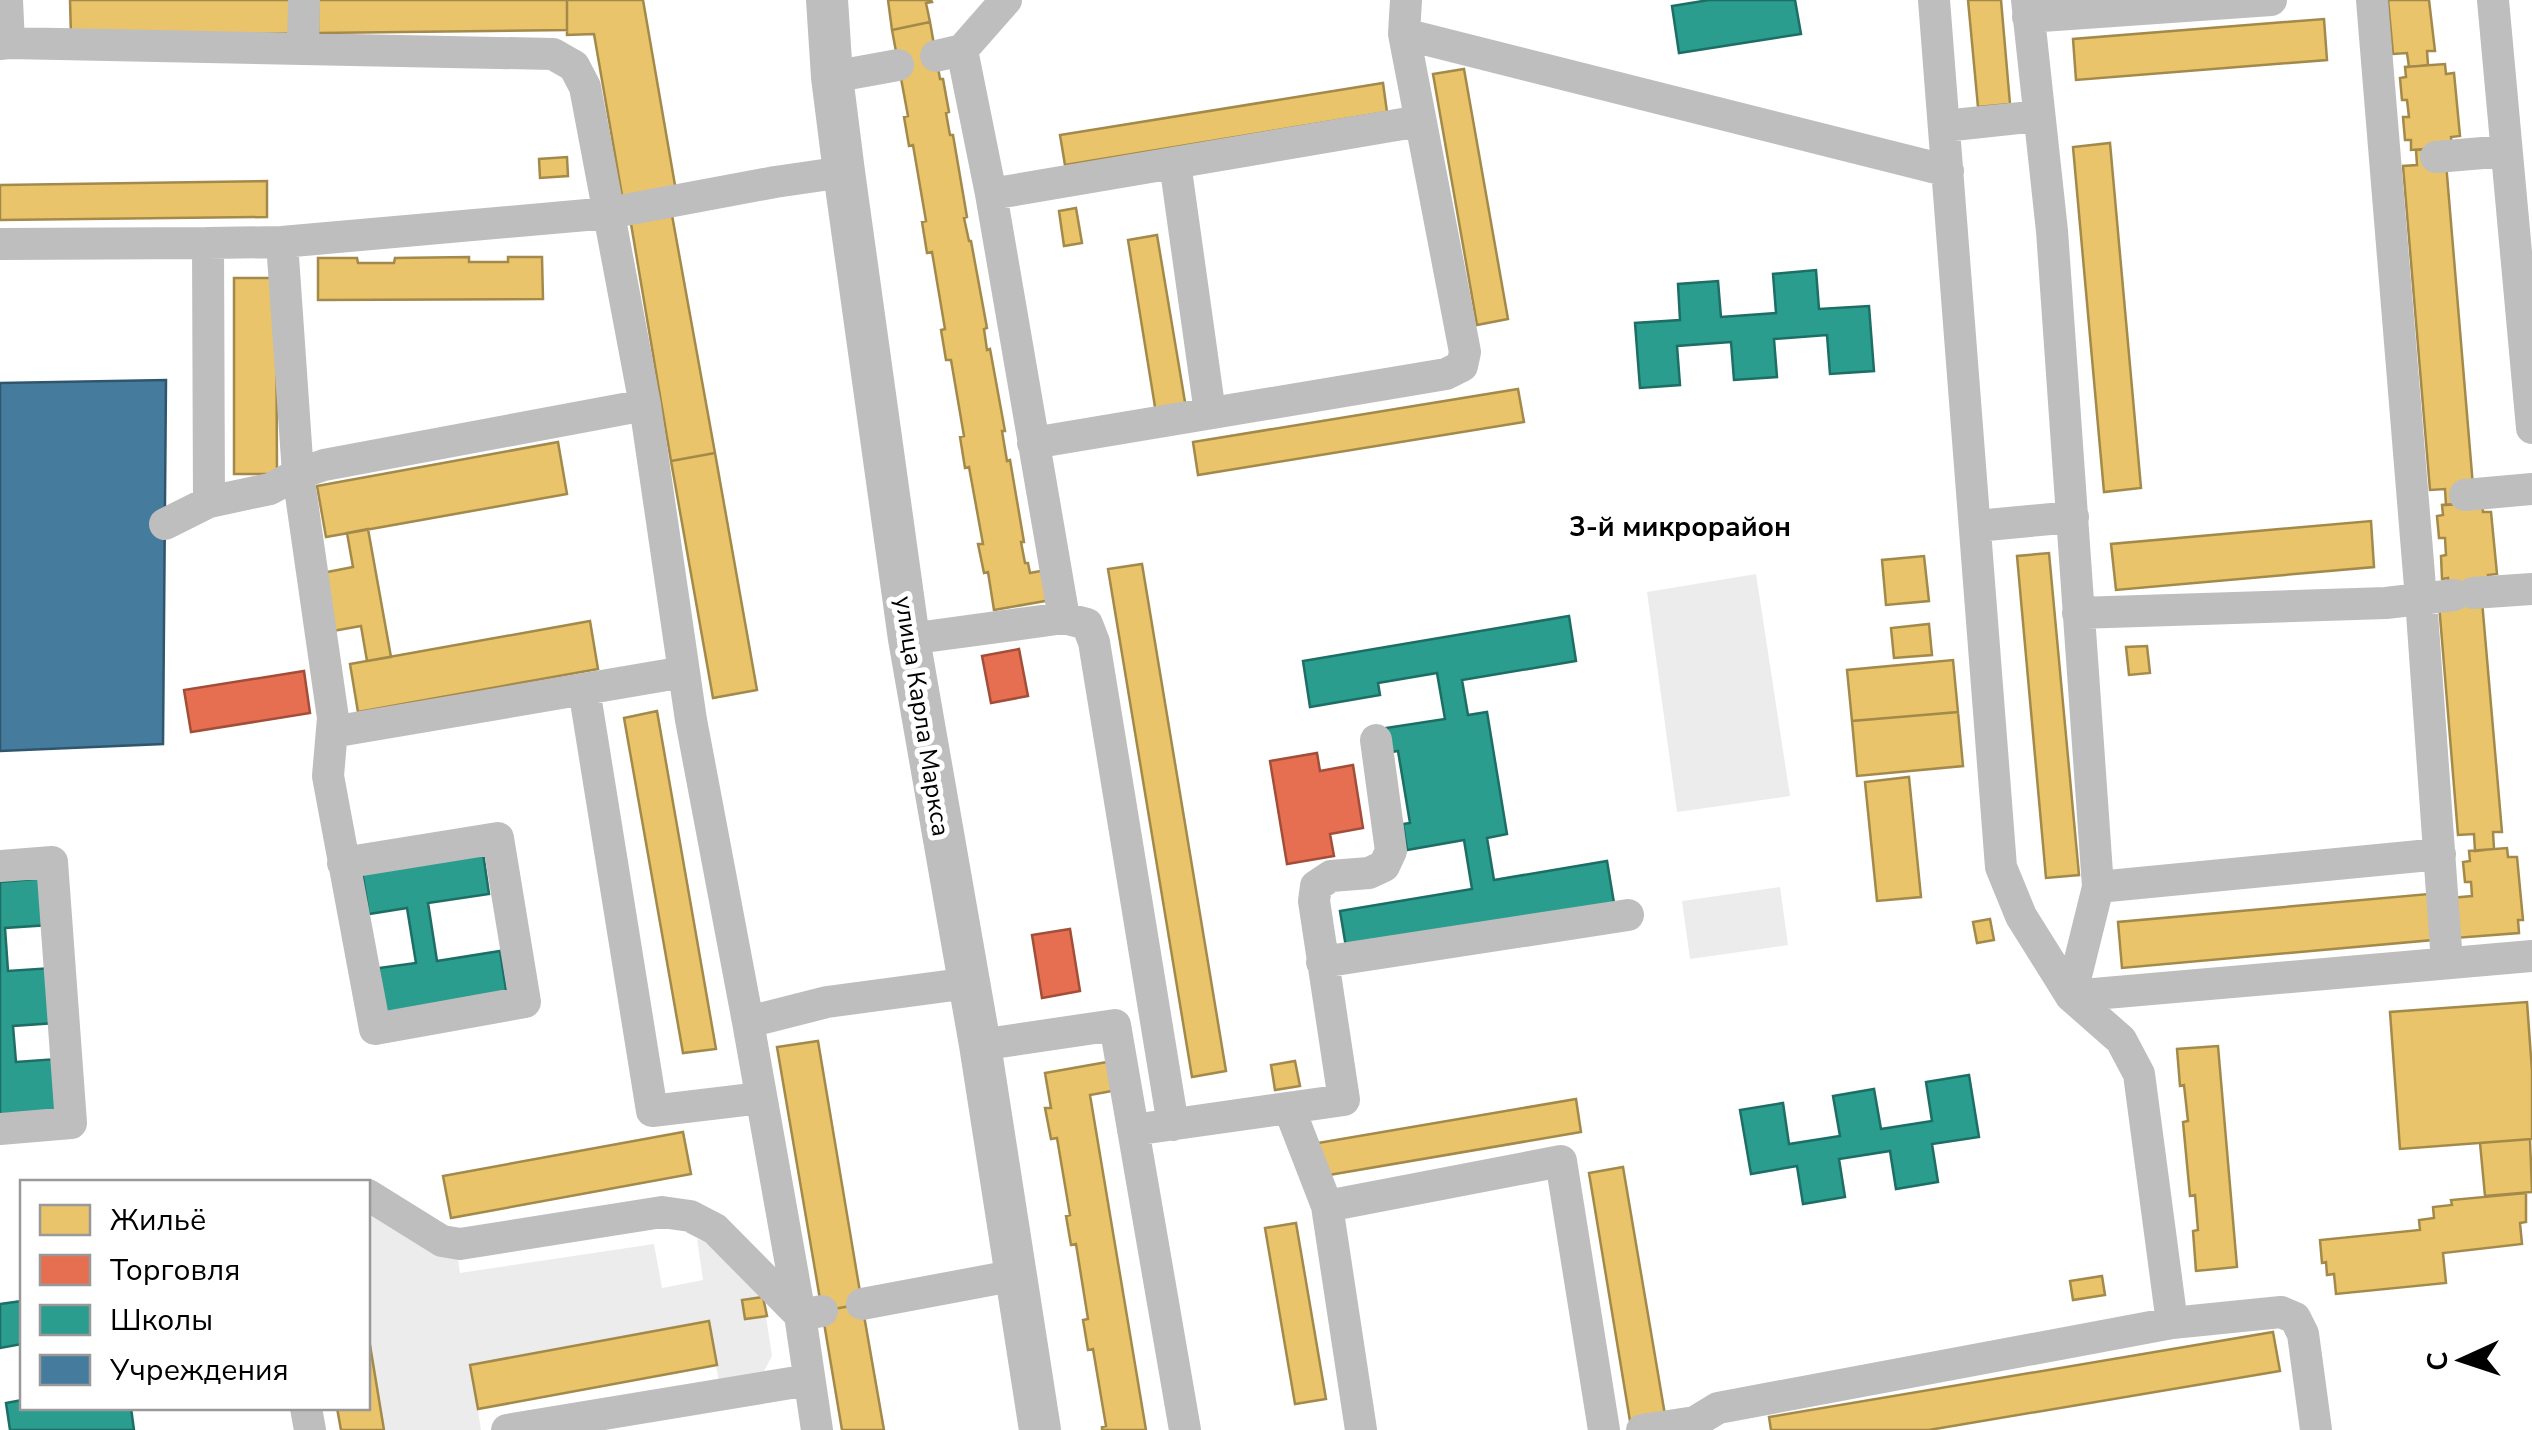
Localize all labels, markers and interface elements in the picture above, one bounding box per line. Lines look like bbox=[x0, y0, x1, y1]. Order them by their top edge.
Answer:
district label: 3-й микрорайон bbox=[1569, 508, 1791, 546]
street label: улица Карла Маркса bbox=[886, 594, 958, 839]
legend bbox=[20, 1180, 370, 1410]
text: Жильё bbox=[110, 1200, 206, 1241]
text: Торговля bbox=[110, 1250, 240, 1291]
text: Школы bbox=[110, 1300, 213, 1341]
north arrow bbox=[2412, 1310, 2512, 1410]
text: Учреждения bbox=[109, 1350, 289, 1391]
text: С bbox=[2419, 1351, 2458, 1372]

